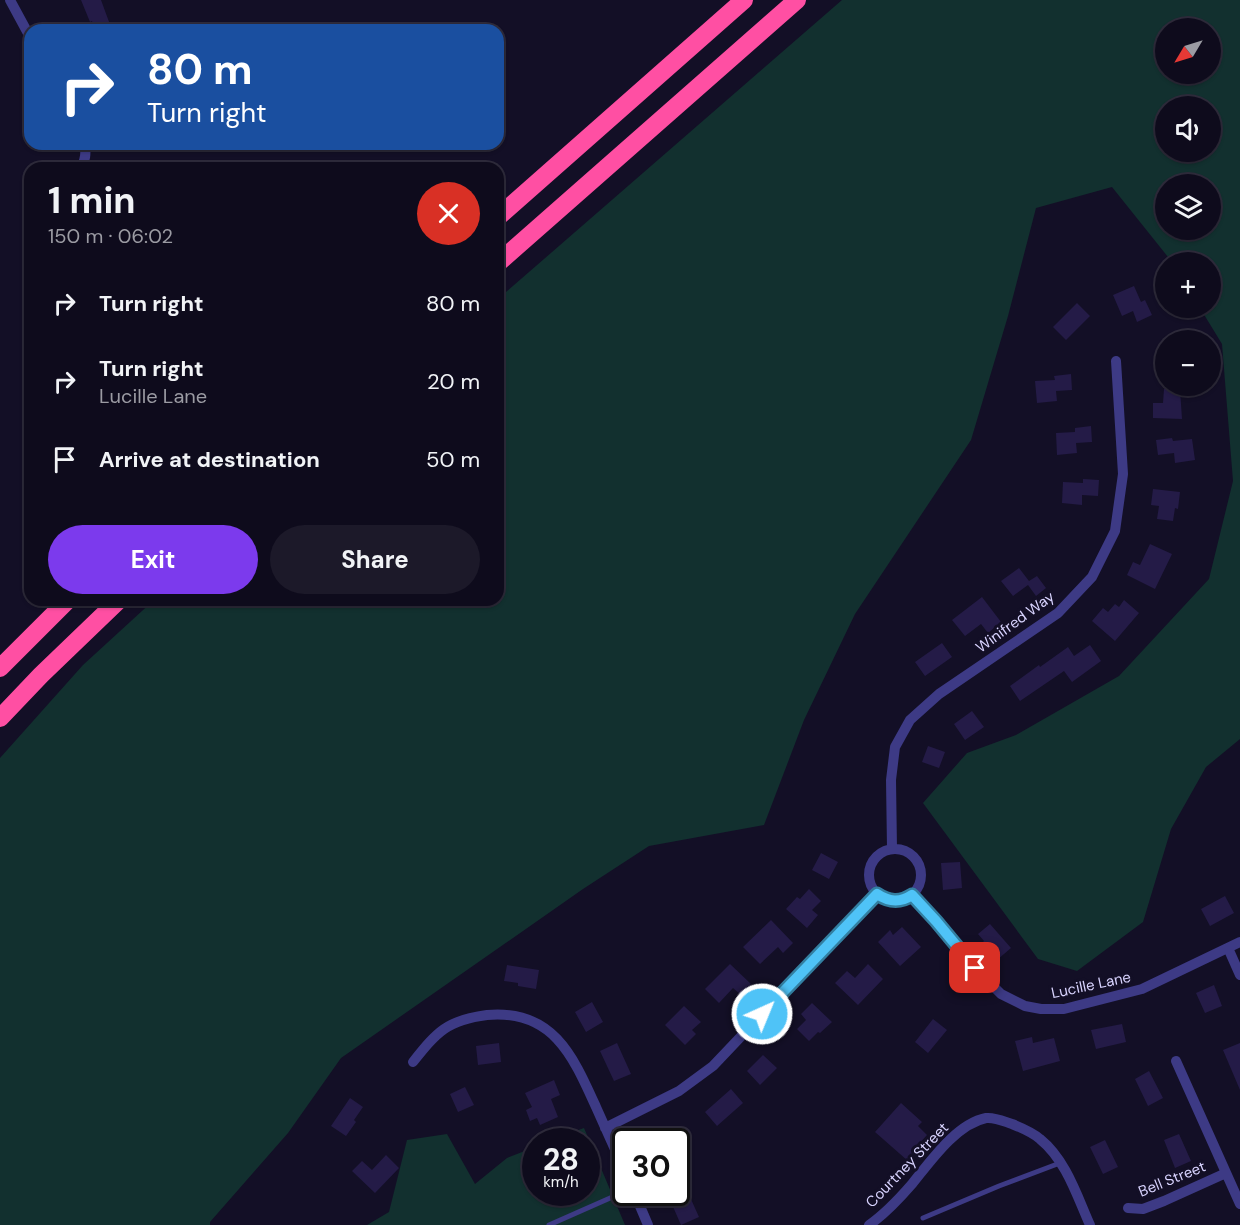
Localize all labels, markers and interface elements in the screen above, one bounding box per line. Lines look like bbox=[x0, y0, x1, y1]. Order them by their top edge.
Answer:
north arrow bbox=[1155, 18, 1221, 84]
map controls bbox=[1155, 18, 1221, 396]
text: 80 m bbox=[147, 42, 253, 97]
icon: right bbox=[48, 48, 126, 126]
text: Turn right bbox=[147, 95, 267, 130]
button: sound bbox=[1155, 96, 1221, 162]
button: layers bbox=[1155, 174, 1221, 240]
text: 1 min bbox=[48, 177, 136, 224]
button: close bbox=[417, 182, 480, 245]
text: 150 m · 06:02 bbox=[48, 223, 173, 249]
button: + bbox=[1155, 252, 1221, 318]
icon: right bbox=[48, 287, 81, 320]
text: Turn right bbox=[99, 289, 204, 318]
text: 80 m bbox=[426, 289, 480, 318]
button: − bbox=[1155, 330, 1221, 396]
text: Turn right bbox=[99, 354, 204, 383]
icon: right bbox=[48, 365, 81, 398]
text: 20 m bbox=[427, 367, 480, 396]
text: Lucille Lane bbox=[99, 383, 207, 409]
icon: arrive bbox=[48, 443, 81, 476]
text: Arrive at destination bbox=[99, 445, 320, 474]
text: 50 m bbox=[426, 445, 480, 474]
button: Exit bbox=[48, 525, 258, 594]
button: Share bbox=[270, 525, 480, 594]
street label: Winifred Way bbox=[972, 586, 1059, 657]
pin bbox=[949, 942, 1000, 993]
icon: arrive bbox=[958, 951, 991, 984]
street label: Lucille Lane bbox=[1049, 967, 1133, 1003]
position arrow bbox=[730, 982, 794, 1046]
street label: Courtney Street bbox=[861, 1118, 953, 1212]
speed limit sign: 30 bbox=[612, 1128, 690, 1206]
text: 28 bbox=[543, 1140, 579, 1179]
street label: Bell Street bbox=[1135, 1156, 1209, 1202]
text: km/h bbox=[543, 1172, 579, 1192]

